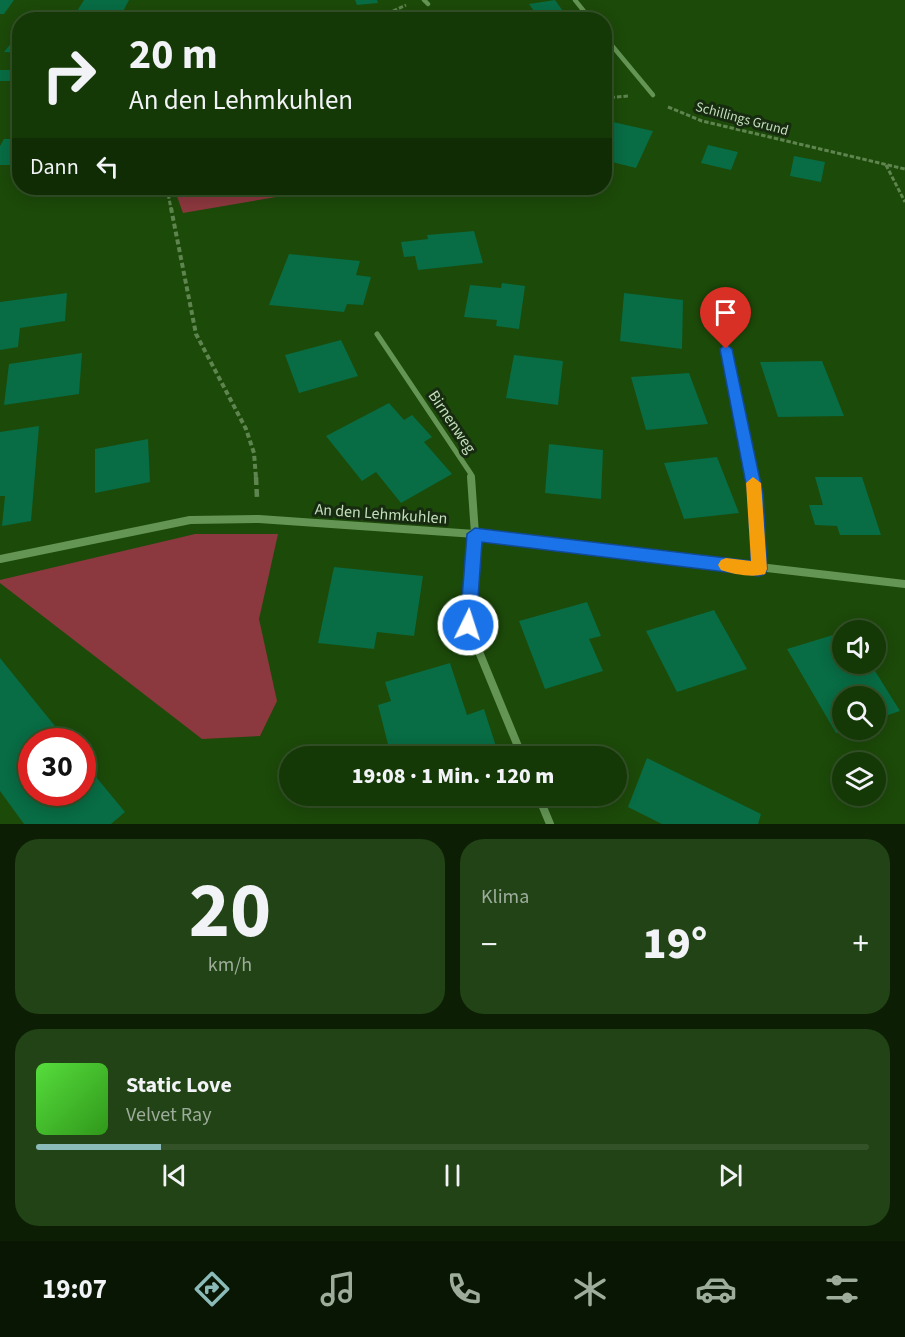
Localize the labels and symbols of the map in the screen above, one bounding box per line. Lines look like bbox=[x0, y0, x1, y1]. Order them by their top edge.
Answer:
street label: Schillings Grund bbox=[693, 97, 791, 141]
pin bbox=[700, 287, 751, 349]
street label: Birnenweg bbox=[423, 386, 481, 458]
street label: An den Lehmkuhlen bbox=[314, 498, 448, 530]
position arrow bbox=[436, 593, 500, 657]
speed limit sign: 30 bbox=[18, 728, 96, 806]

